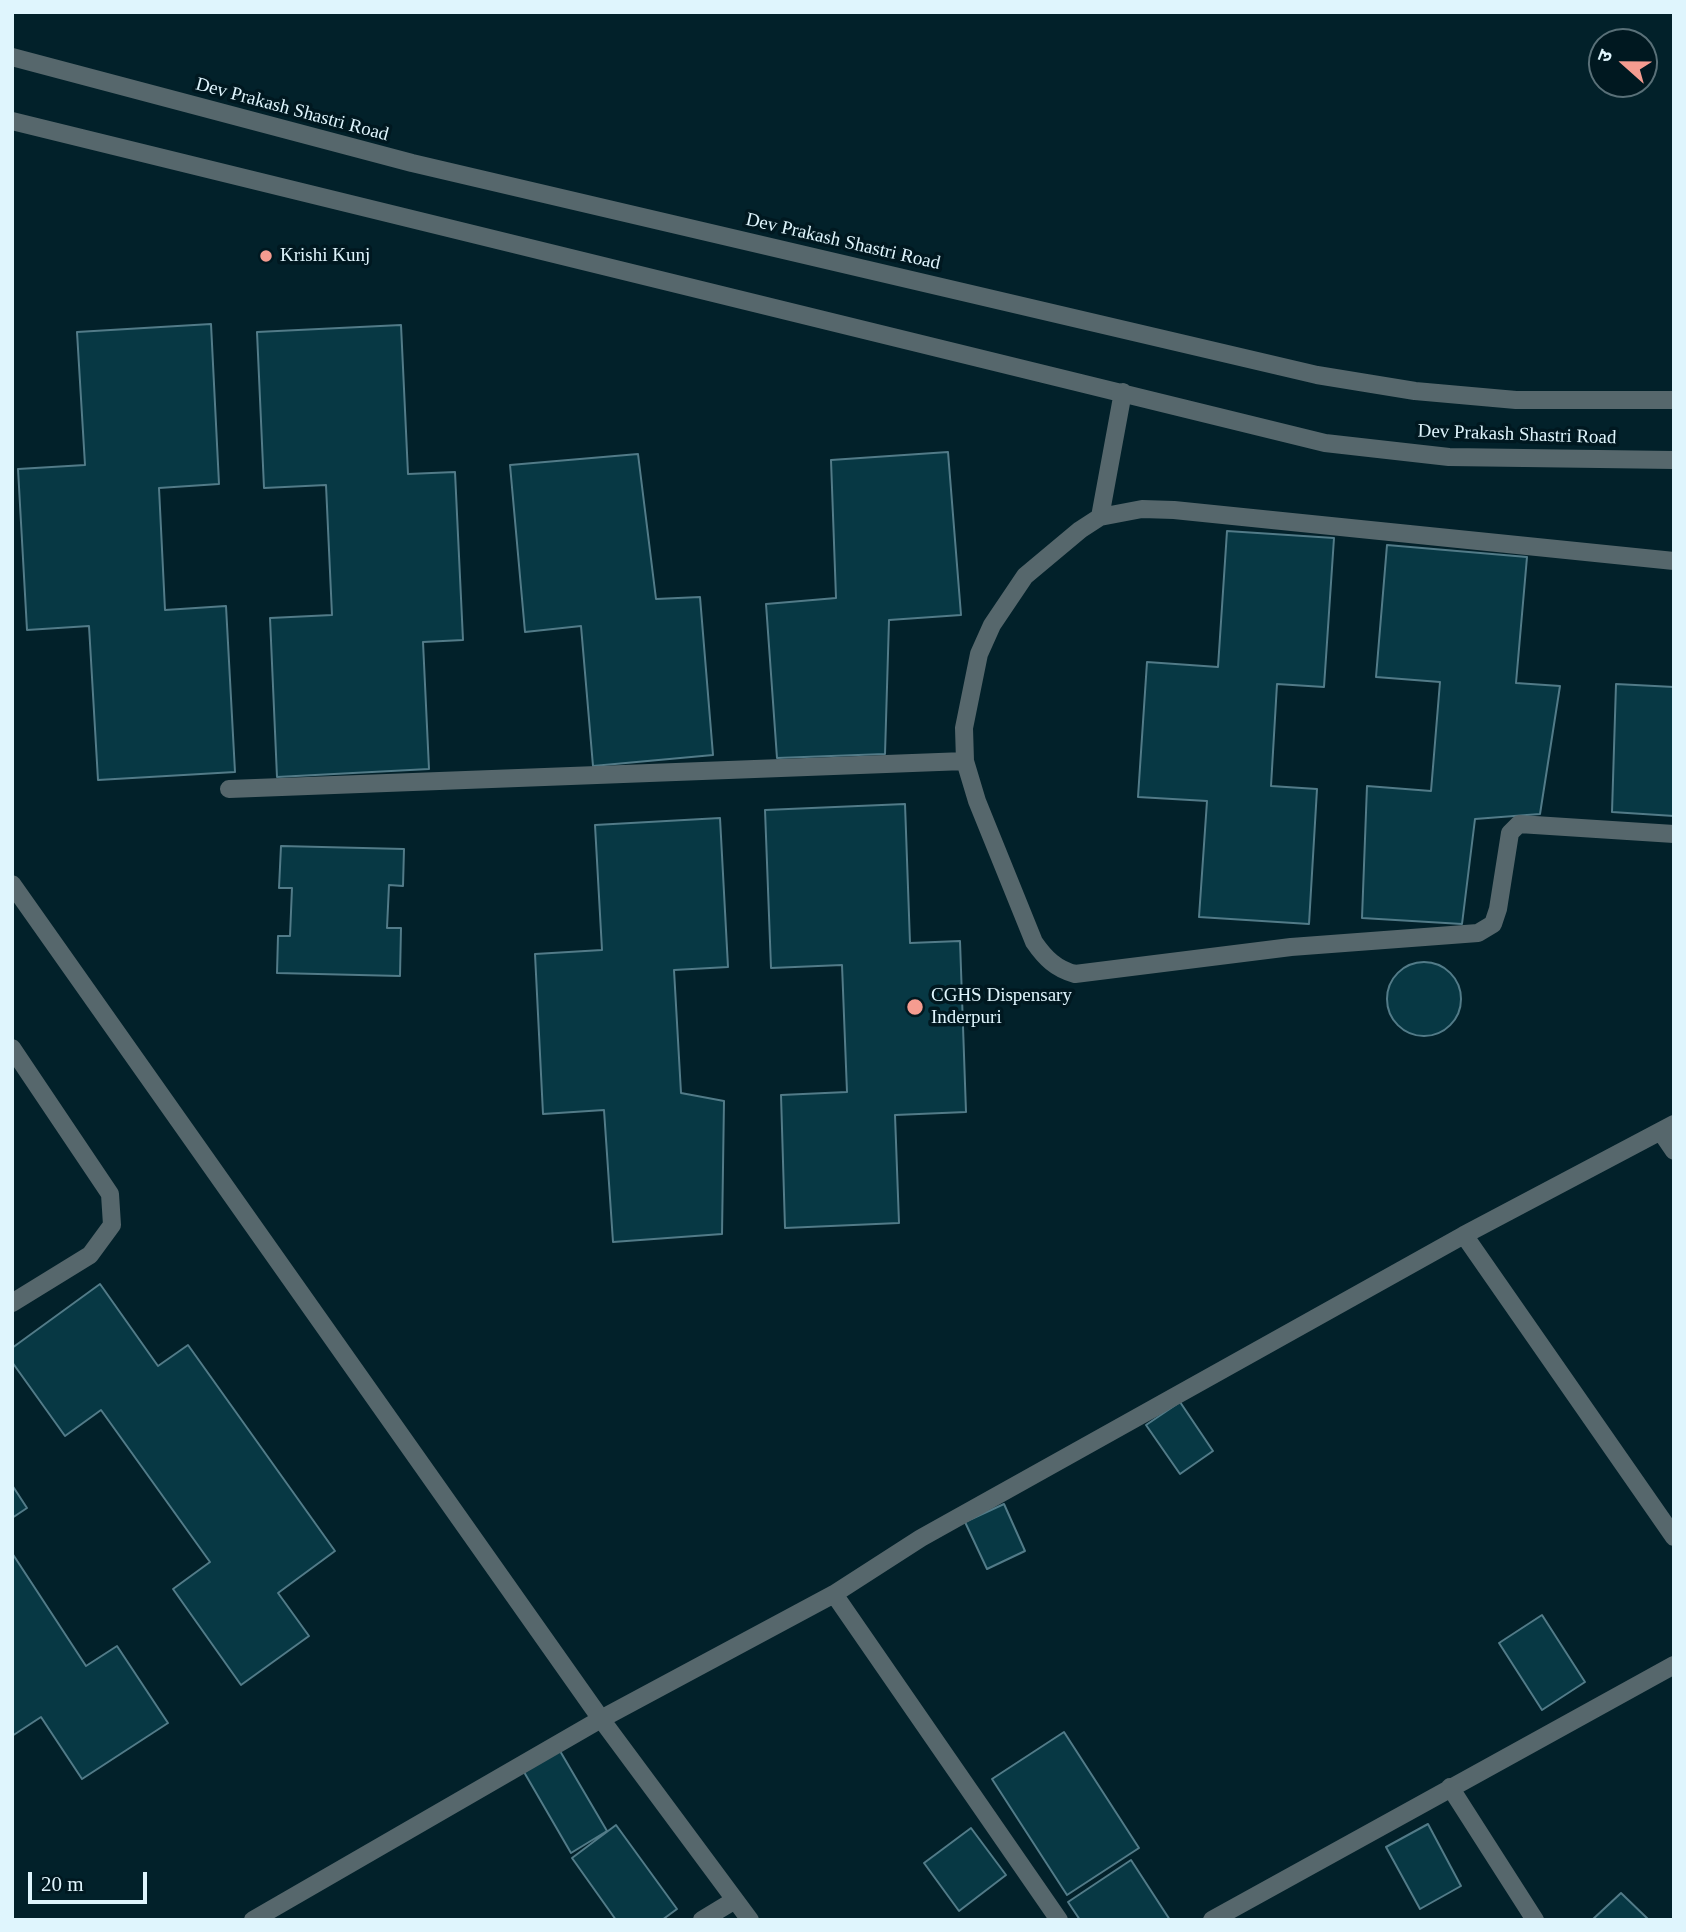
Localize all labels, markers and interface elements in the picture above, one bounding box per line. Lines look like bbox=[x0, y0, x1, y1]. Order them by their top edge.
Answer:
north arrow bbox=[1588, 28, 1658, 98]
text: उ bbox=[1593, 47, 1617, 65]
street label: Dev Prakash Shastri Road bbox=[193, 73, 391, 147]
street label: Dev Prakash Shastri Road bbox=[744, 209, 942, 275]
place label: Krishi Kunj bbox=[280, 245, 370, 267]
marker: Krishi Kunj bbox=[258, 248, 274, 264]
street label: Dev Prakash Shastri Road bbox=[1417, 420, 1617, 450]
place label: CGHS Dispensary Inderpuri bbox=[931, 985, 1072, 1029]
marker: CGHS Dispensary Inderpuri bbox=[905, 997, 925, 1017]
scale bar bbox=[32, 1858, 150, 1902]
text: 20 m bbox=[41, 1872, 84, 1896]

